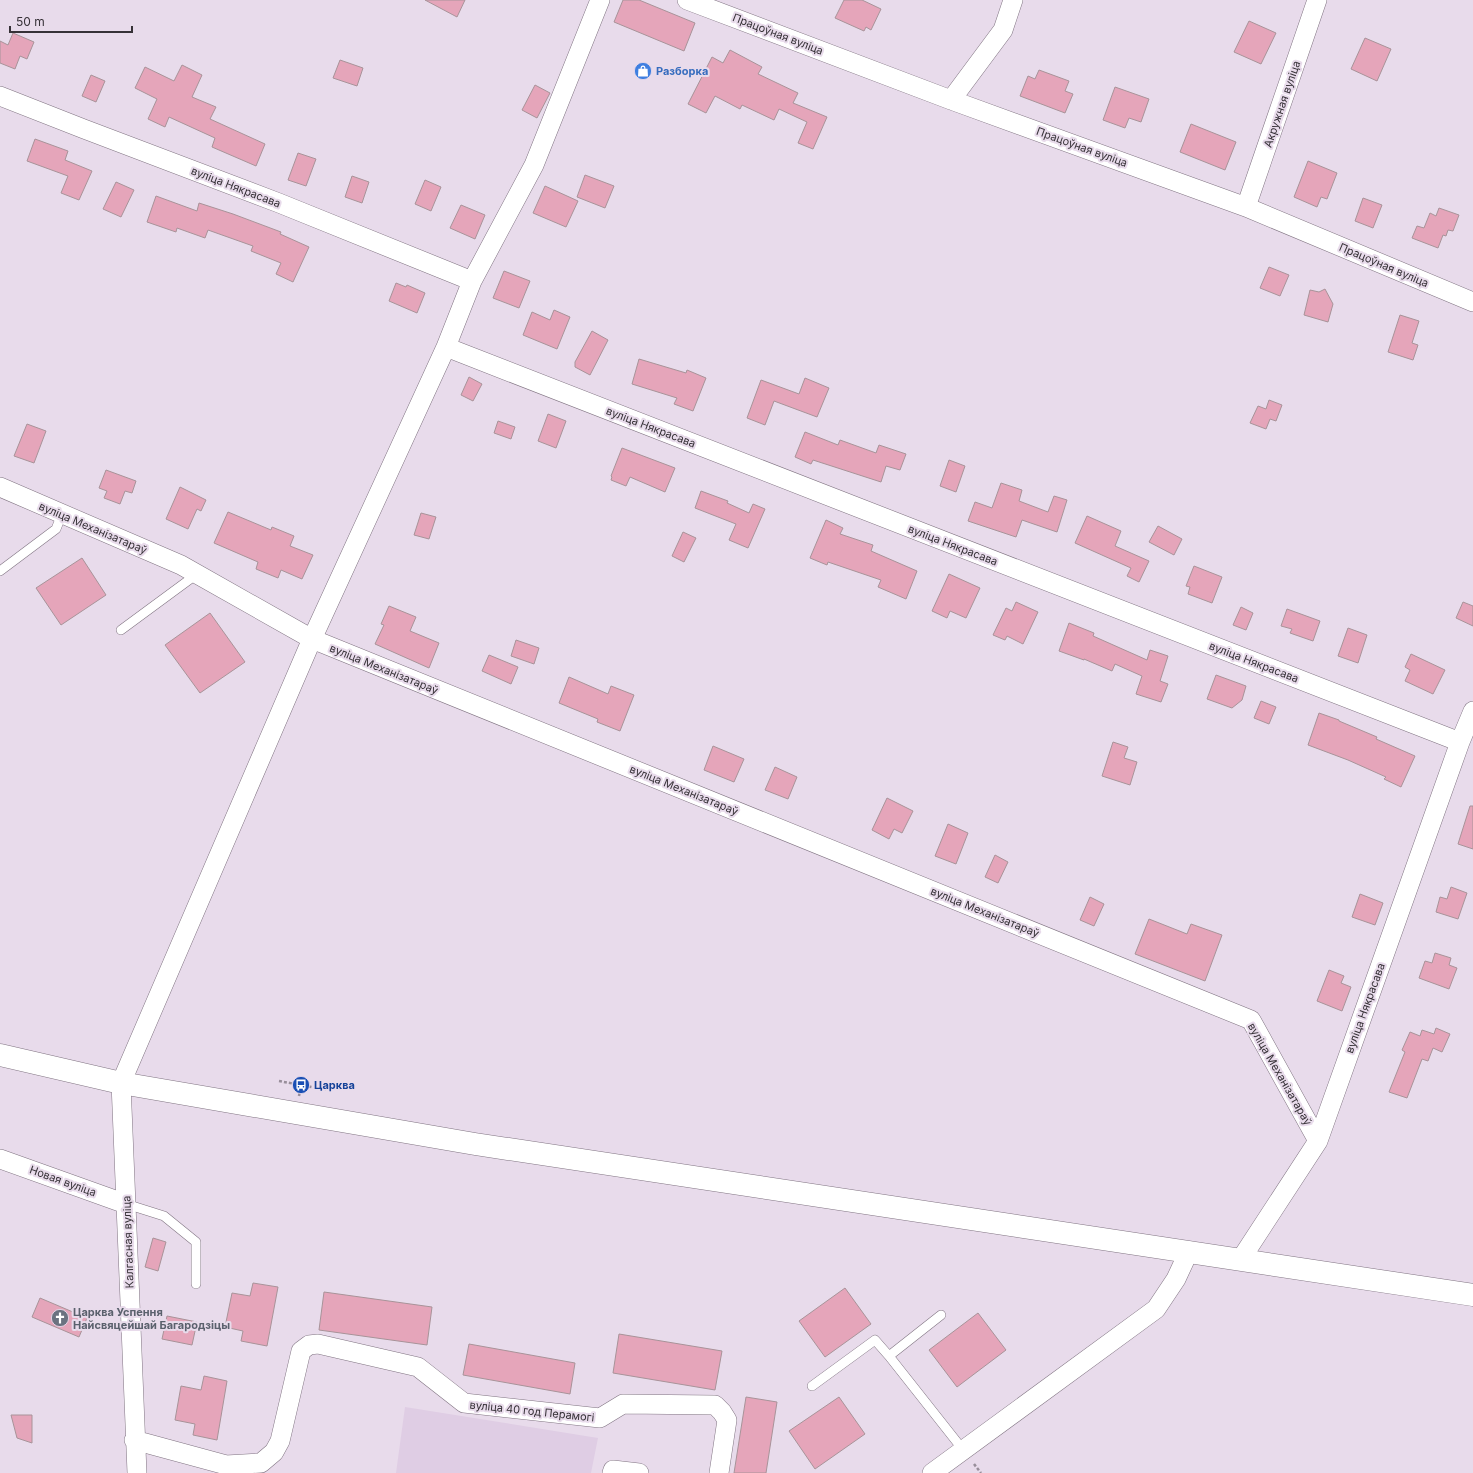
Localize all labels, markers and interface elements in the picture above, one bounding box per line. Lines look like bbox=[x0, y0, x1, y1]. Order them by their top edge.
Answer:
scale bar bbox=[10, 8, 132, 34]
street label: Працоўная вуліца bbox=[731, 10, 825, 58]
text: 50 m bbox=[16, 14, 45, 29]
street label: Акружная вуліца bbox=[1261, 59, 1303, 149]
shop icon: Разборка bbox=[633, 61, 653, 81]
place label: Разборка bbox=[656, 64, 708, 78]
street label: Працоўная вуліца bbox=[1035, 124, 1129, 170]
street label: вуліца Някрасава bbox=[189, 163, 283, 211]
street label: Працоўная вуліца bbox=[1337, 240, 1431, 290]
street label: вуліца Някрасава bbox=[604, 403, 698, 451]
street label: вуліца Механізатараў bbox=[37, 499, 149, 557]
street label: вуліца Някрасава bbox=[906, 521, 1000, 569]
street label: вуліца Някрасава bbox=[1207, 638, 1301, 686]
street label: вуліца Механізатараў bbox=[328, 641, 440, 697]
street label: вуліца Механізатараў bbox=[628, 762, 740, 818]
street label: вуліца Механізатараў bbox=[929, 884, 1041, 940]
street label: вуліца Някрасава bbox=[1342, 961, 1388, 1055]
street label: вуліца Механізатараў bbox=[1245, 1020, 1315, 1128]
bus stop icon: Царква bbox=[291, 1075, 311, 1095]
place label: Царква bbox=[314, 1078, 355, 1092]
street label: Новая вуліца bbox=[28, 1162, 98, 1200]
street label: Калгасная вуліца bbox=[119, 1195, 137, 1289]
place label: Царква Успення Найсвяцейшай Багародзіцы bbox=[73, 1305, 230, 1332]
church icon: Царква Успення Найсвяцейшай Багародзіцы bbox=[50, 1308, 70, 1328]
street label: вуліца 40 год Перамогі bbox=[469, 1397, 595, 1425]

